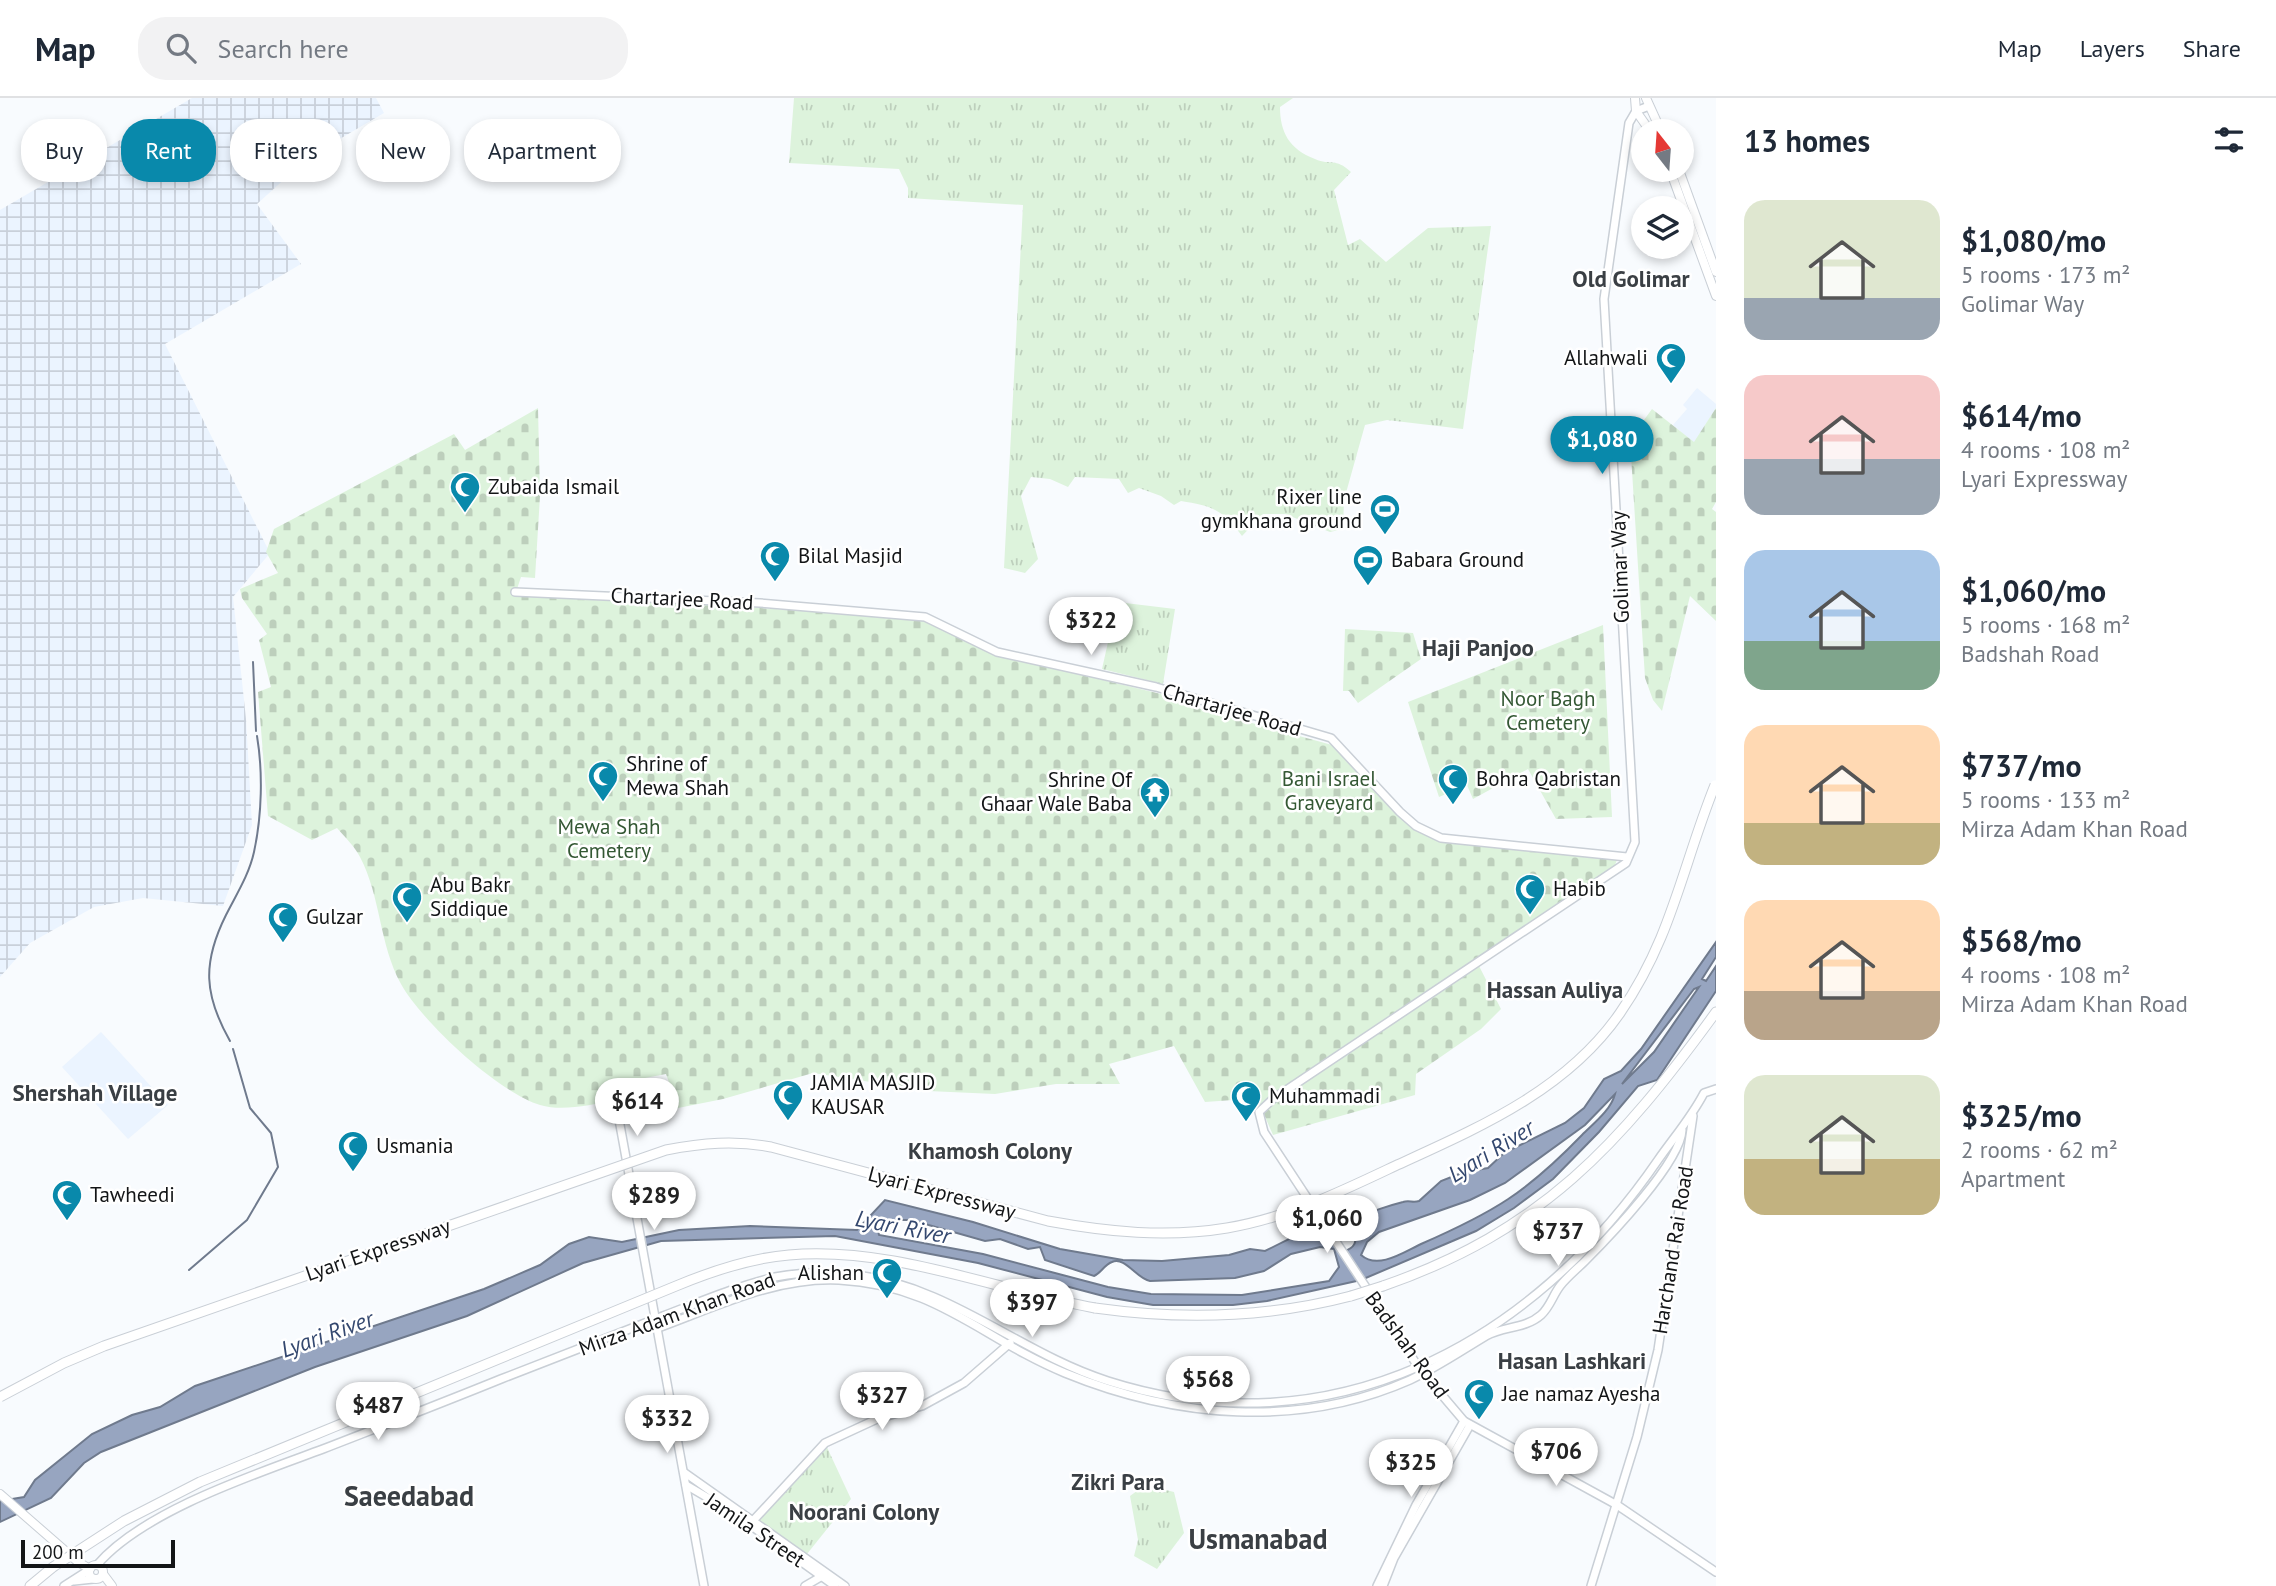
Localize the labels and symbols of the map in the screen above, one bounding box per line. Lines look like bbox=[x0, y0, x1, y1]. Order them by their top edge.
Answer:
north arrow bbox=[1631, 119, 1694, 182]
district label: Old Golimar bbox=[1572, 264, 1691, 293]
mosque icon: Allahwali bbox=[1654, 341, 1688, 385]
place label: Allahwali bbox=[1564, 344, 1648, 371]
pin: $1,080 bbox=[1545, 416, 1659, 476]
mosque icon: Zubaida Ismail bbox=[448, 470, 482, 514]
place label: Zubaida Ismail bbox=[488, 473, 619, 500]
place label: Rixer line gymkhana ground bbox=[1201, 483, 1362, 534]
sports icon: Rixer line gymkhana ground bbox=[1368, 492, 1402, 536]
street label: Golimar Way bbox=[1604, 510, 1635, 624]
mosque icon: Bilal Masjid bbox=[758, 539, 792, 583]
place label: Bilal Masjid bbox=[798, 542, 903, 569]
sports icon: Babara Ground bbox=[1351, 543, 1385, 587]
place label: Babara Ground bbox=[1391, 546, 1524, 573]
street label: Chartarjee Road bbox=[610, 581, 754, 616]
pin: $322 bbox=[1050, 598, 1132, 657]
district label: Haji Panjoo bbox=[1422, 633, 1534, 662]
street label: Chartarjee Road bbox=[1160, 677, 1305, 742]
park label: Noor Bagh Cemetery bbox=[1501, 685, 1595, 736]
place label: Shrine of Mewa Shah bbox=[626, 750, 729, 801]
mosque icon: Shrine of Mewa Shah bbox=[586, 759, 620, 803]
mosque icon: Bohra Qabristan bbox=[1436, 762, 1470, 806]
park label: Bani Israel Graveyard bbox=[1282, 765, 1376, 816]
place label: Bohra Qabristan bbox=[1476, 765, 1621, 792]
place label: Shrine Of Ghaar Wale Baba bbox=[981, 766, 1133, 817]
temple icon: Shrine Of Ghaar Wale Baba bbox=[1138, 775, 1172, 819]
park label: Mewa Shah Cemetery bbox=[557, 813, 661, 864]
place label: Abu Bakr Siddique bbox=[430, 871, 510, 922]
mosque icon: Habib bbox=[1513, 872, 1547, 916]
place label: Habib bbox=[1553, 875, 1606, 902]
mosque icon: Abu Bakr Siddique bbox=[390, 880, 424, 924]
mosque icon: Gulzar bbox=[266, 900, 300, 944]
place label: Gulzar bbox=[306, 903, 363, 930]
district label: Hassan Auliya bbox=[1487, 975, 1623, 1004]
place label: JAMIA MASJID KAUSAR bbox=[810, 1069, 935, 1120]
district label: Shershah Village bbox=[13, 1078, 177, 1107]
mosque icon: JAMIA MASJID KAUSAR bbox=[771, 1078, 805, 1122]
pin: $614 bbox=[596, 1079, 678, 1138]
mosque icon: Muhammadi bbox=[1229, 1079, 1263, 1123]
place label: Muhammadi bbox=[1269, 1082, 1380, 1109]
water label: Lyari River bbox=[1442, 1112, 1540, 1188]
mosque icon: Usmania bbox=[336, 1129, 370, 1173]
place label: Usmania bbox=[376, 1132, 454, 1159]
district label: Khamosh Colony bbox=[908, 1136, 1073, 1165]
street label: Lyari Expressway bbox=[865, 1160, 1019, 1225]
street label: Harchand Rai Road bbox=[1646, 1164, 1699, 1336]
pin: $289 bbox=[613, 1172, 695, 1232]
mosque icon: Tawheedi bbox=[50, 1178, 84, 1222]
place label: Tawheedi bbox=[90, 1181, 175, 1208]
pin: $1,060 bbox=[1270, 1196, 1384, 1255]
water label: Lyari River bbox=[853, 1203, 955, 1250]
pin: $737 bbox=[1517, 1208, 1599, 1268]
street label: Lyari Expressway bbox=[302, 1212, 454, 1287]
mosque icon: Alishan bbox=[870, 1256, 904, 1300]
place label: Alishan bbox=[798, 1259, 864, 1286]
street label: Mirza Adam Khan Road bbox=[575, 1265, 779, 1362]
pin: $397 bbox=[991, 1280, 1073, 1339]
street label: Badshah Road bbox=[1359, 1286, 1455, 1404]
water label: Lyari River bbox=[277, 1303, 378, 1364]
district label: Hasan Lashkari bbox=[1498, 1346, 1646, 1375]
pin: $568 bbox=[1167, 1356, 1249, 1416]
pin: $327 bbox=[841, 1372, 923, 1432]
mosque icon: Jae namaz Ayesha bbox=[1462, 1377, 1496, 1421]
place label: Jae namaz Ayesha bbox=[1501, 1380, 1660, 1407]
pin: $487 bbox=[337, 1382, 419, 1442]
pin: $332 bbox=[626, 1396, 708, 1455]
pin: $706 bbox=[1515, 1428, 1597, 1488]
pin: $325 bbox=[1370, 1440, 1452, 1499]
district label: Zikri Para bbox=[1071, 1467, 1165, 1496]
district label: Saeedabad bbox=[344, 1477, 474, 1514]
street label: Jamila Street bbox=[699, 1486, 810, 1573]
district label: Noorani Colony bbox=[789, 1497, 940, 1526]
district label: Usmanabad bbox=[1189, 1520, 1327, 1557]
scale bar bbox=[21, 1537, 175, 1569]

